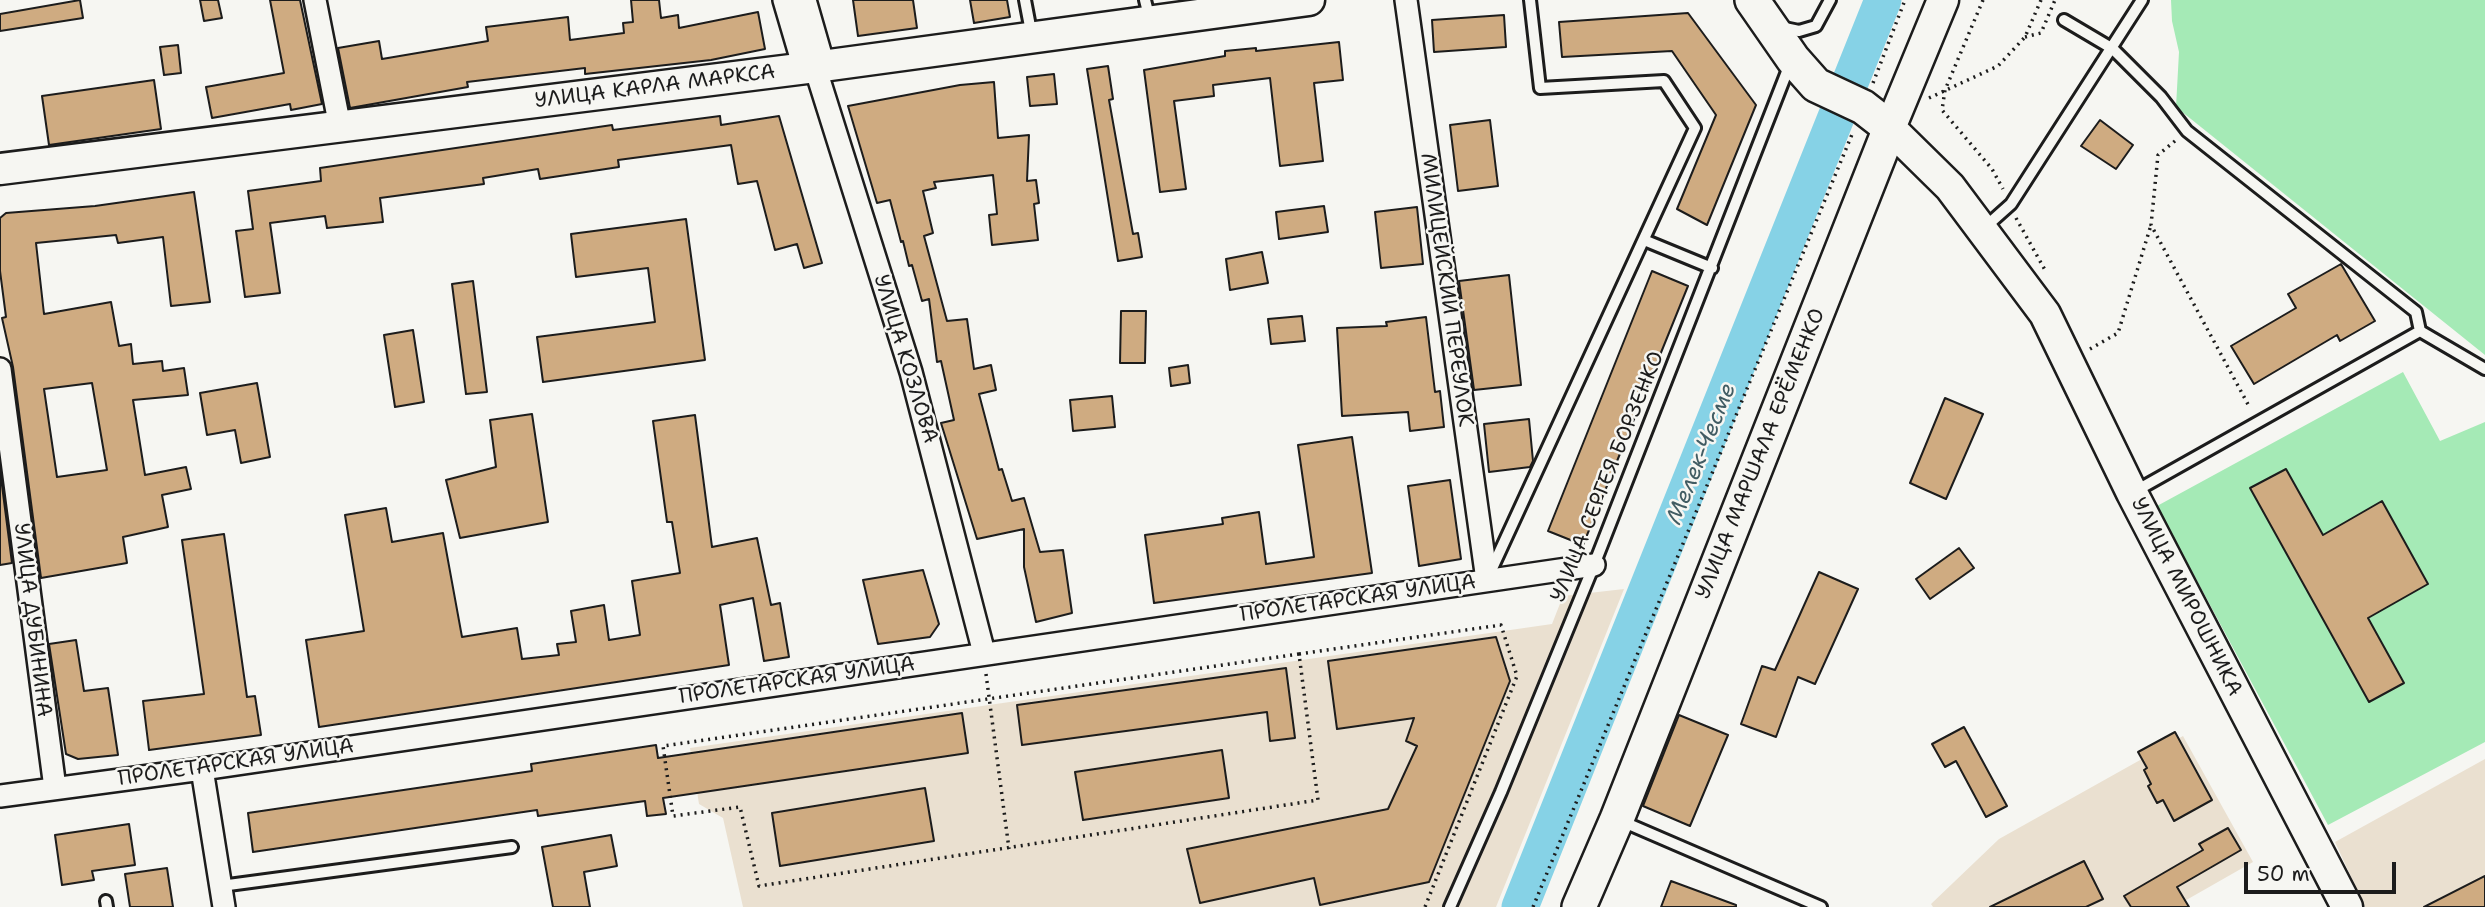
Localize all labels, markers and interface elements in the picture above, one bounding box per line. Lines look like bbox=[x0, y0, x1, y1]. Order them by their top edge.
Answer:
street label: УЛИЦА КАРЛА МАРКСА bbox=[533, 60, 777, 114]
street label: МИЛИЦЕЙСКИЙ ПЕРЕУЛОК bbox=[1414, 152, 1478, 428]
street label: УЛИЦА КОЗЛОВА bbox=[867, 272, 943, 446]
street label: УЛИЦА МАРШАЛА ЕРЁМЕНКО bbox=[1691, 305, 1831, 603]
street label: УЛИЦА СЕРГЕЯ БОРЗЕНКО bbox=[1546, 348, 1670, 606]
water label: Мелек-Чесме bbox=[1661, 379, 1743, 529]
street label: УЛИЦА МИРОШНИКА bbox=[2125, 493, 2247, 701]
street label: УЛИЦА ДУБИНИНА bbox=[8, 521, 56, 719]
street label: ПРОЛЕТАРСКАЯ УЛИЦА bbox=[1238, 570, 1478, 628]
street label: ПРОЛЕТАРСКАЯ УЛИЦА bbox=[677, 652, 917, 710]
street label: ПРОЛЕТАРСКАЯ УЛИЦА bbox=[116, 734, 356, 792]
scale bar bbox=[2247, 848, 2399, 892]
text: 50 m bbox=[2257, 860, 2310, 888]

